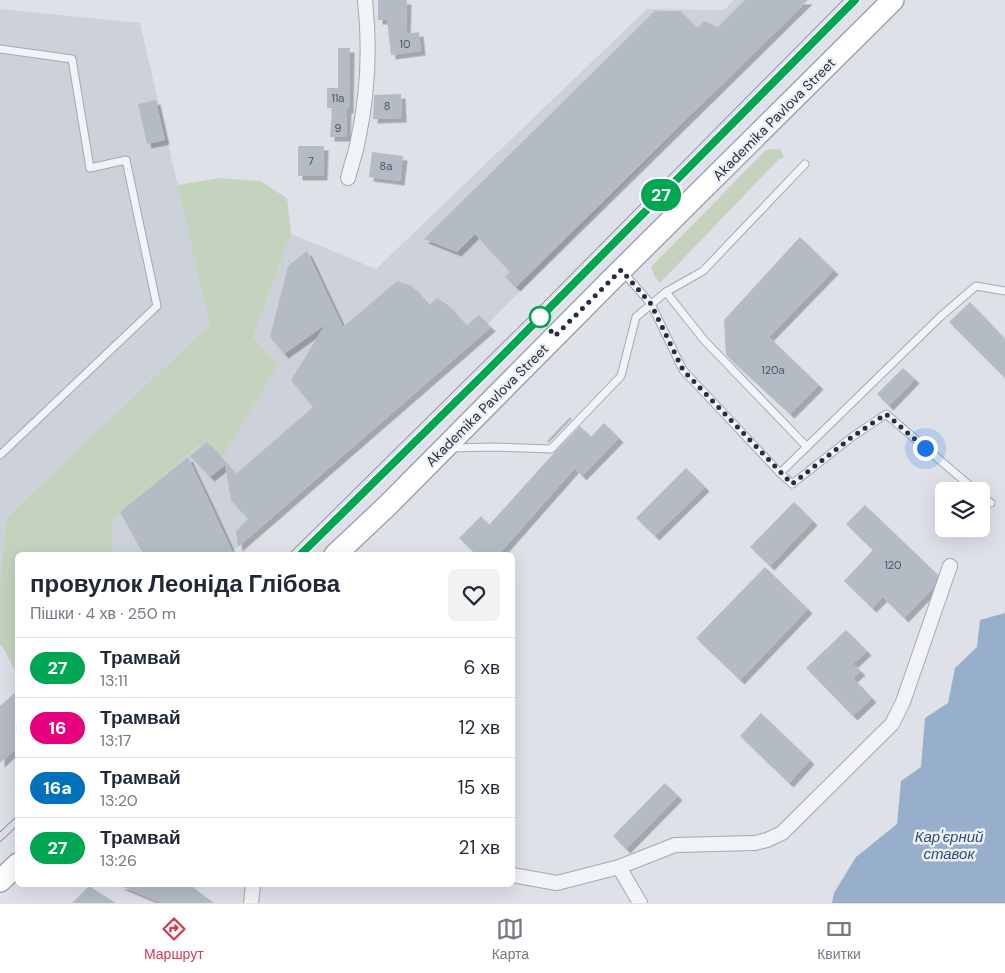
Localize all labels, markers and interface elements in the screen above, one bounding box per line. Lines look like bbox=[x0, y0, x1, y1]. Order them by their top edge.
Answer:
house number: 10 bbox=[400, 37, 410, 51]
street label: Akademika Pavlova Street bbox=[709, 54, 839, 184]
house number: 11а bbox=[332, 91, 345, 105]
house number: 8 bbox=[384, 99, 390, 113]
house number: 9 bbox=[335, 121, 342, 135]
house number: 7 bbox=[308, 154, 314, 168]
house number: 8а bbox=[380, 159, 393, 173]
line badge: 27 bbox=[638, 179, 684, 211]
text: 27 bbox=[651, 183, 671, 207]
unlabelled marker bbox=[529, 306, 551, 328]
street label: Akademika Pavlova Street bbox=[422, 340, 552, 470]
house number: 120а bbox=[761, 363, 786, 377]
your location bbox=[913, 436, 938, 461]
map controls bbox=[935, 482, 990, 537]
button: layers bbox=[935, 482, 990, 537]
house number: 120 bbox=[884, 558, 902, 572]
text: провулок Леоніда Глібова bbox=[30, 568, 340, 599]
button: heart bbox=[448, 569, 500, 621]
text: Пішки · 4 хв · 250 m bbox=[30, 603, 176, 624]
text: Трамвай bbox=[100, 645, 181, 670]
text: 6 хв bbox=[463, 655, 500, 680]
text: 27 bbox=[48, 656, 67, 680]
text: 13:11 bbox=[100, 670, 128, 691]
text: Трамвай bbox=[100, 705, 181, 730]
text: 12 хв bbox=[458, 715, 500, 740]
text: 16 bbox=[49, 716, 66, 740]
text: 13:17 bbox=[100, 730, 131, 751]
text: Трамвай bbox=[100, 765, 181, 790]
text: 15 хв bbox=[458, 775, 500, 800]
text: 16a bbox=[43, 776, 72, 800]
text: 13:20 bbox=[100, 790, 138, 811]
text: Трамвай bbox=[100, 825, 181, 850]
water label: Кар'єрний ставок bbox=[915, 827, 984, 864]
text: 21 хв bbox=[458, 835, 500, 860]
text: 27 bbox=[48, 836, 67, 860]
text: 13:26 bbox=[100, 850, 137, 871]
tab: Маршрут bbox=[144, 915, 204, 963]
tab: Карта bbox=[492, 915, 529, 963]
tab: Квитки bbox=[817, 915, 861, 963]

